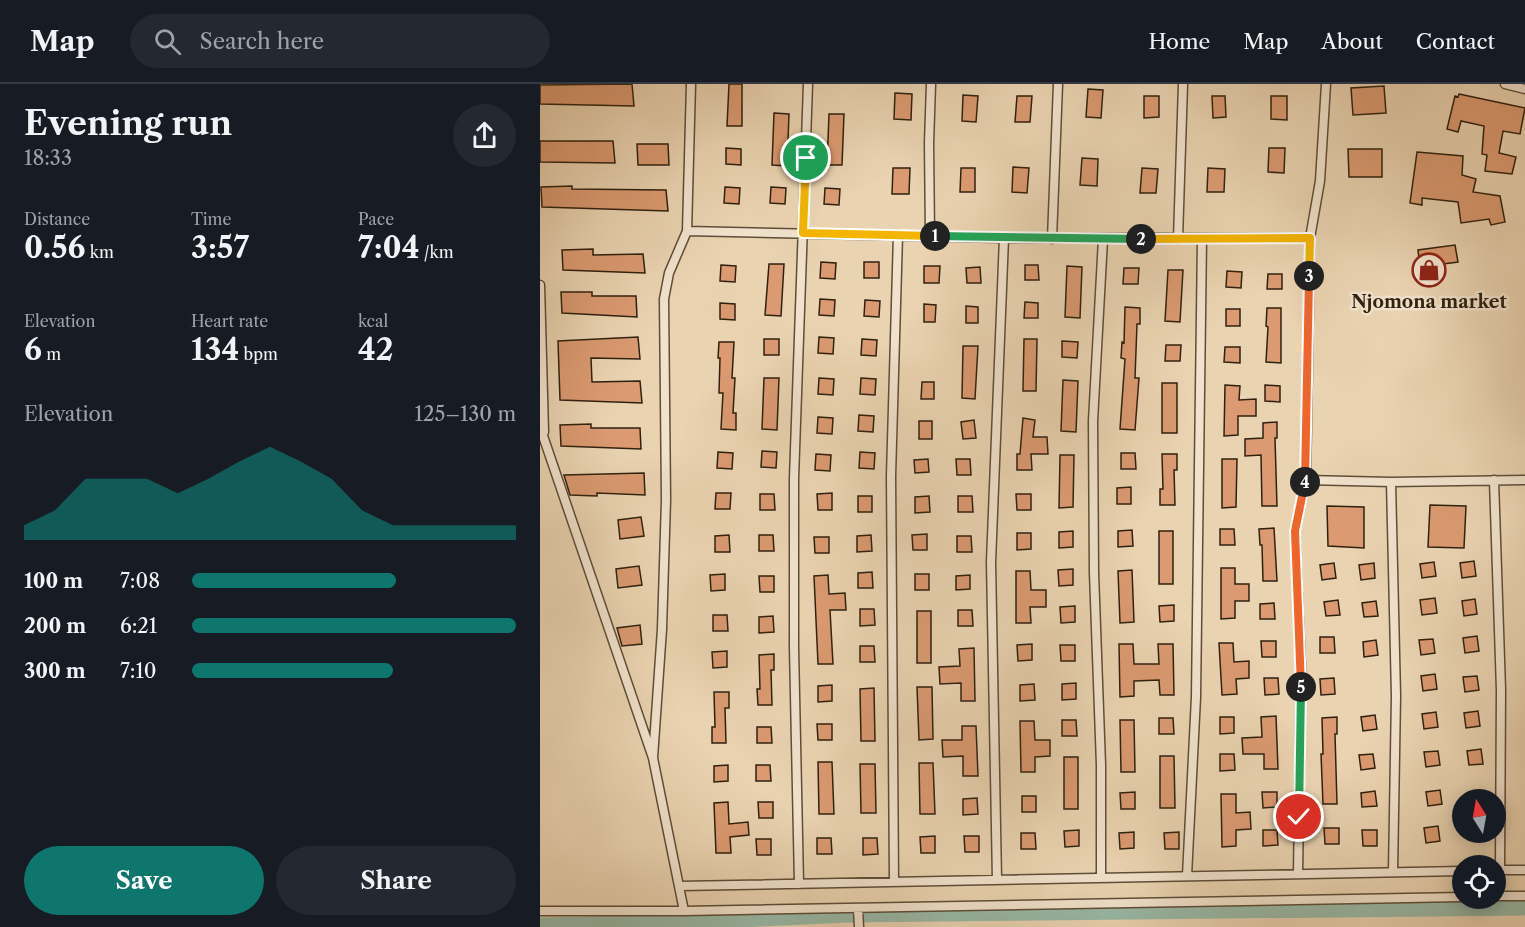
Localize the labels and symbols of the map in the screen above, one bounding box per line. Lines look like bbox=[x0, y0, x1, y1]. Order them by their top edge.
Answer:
pin bbox=[780, 132, 831, 183]
pin: 1 bbox=[920, 221, 950, 251]
pin: 2 bbox=[1126, 224, 1156, 254]
shop icon: Njomona market bbox=[1411, 252, 1447, 288]
pin: 3 bbox=[1294, 261, 1324, 291]
place label: Njomona market bbox=[1351, 291, 1508, 313]
pin: 4 bbox=[1290, 467, 1320, 497]
pin: 5 bbox=[1286, 672, 1316, 702]
north arrow bbox=[1452, 789, 1506, 843]
pin bbox=[1273, 791, 1324, 842]

